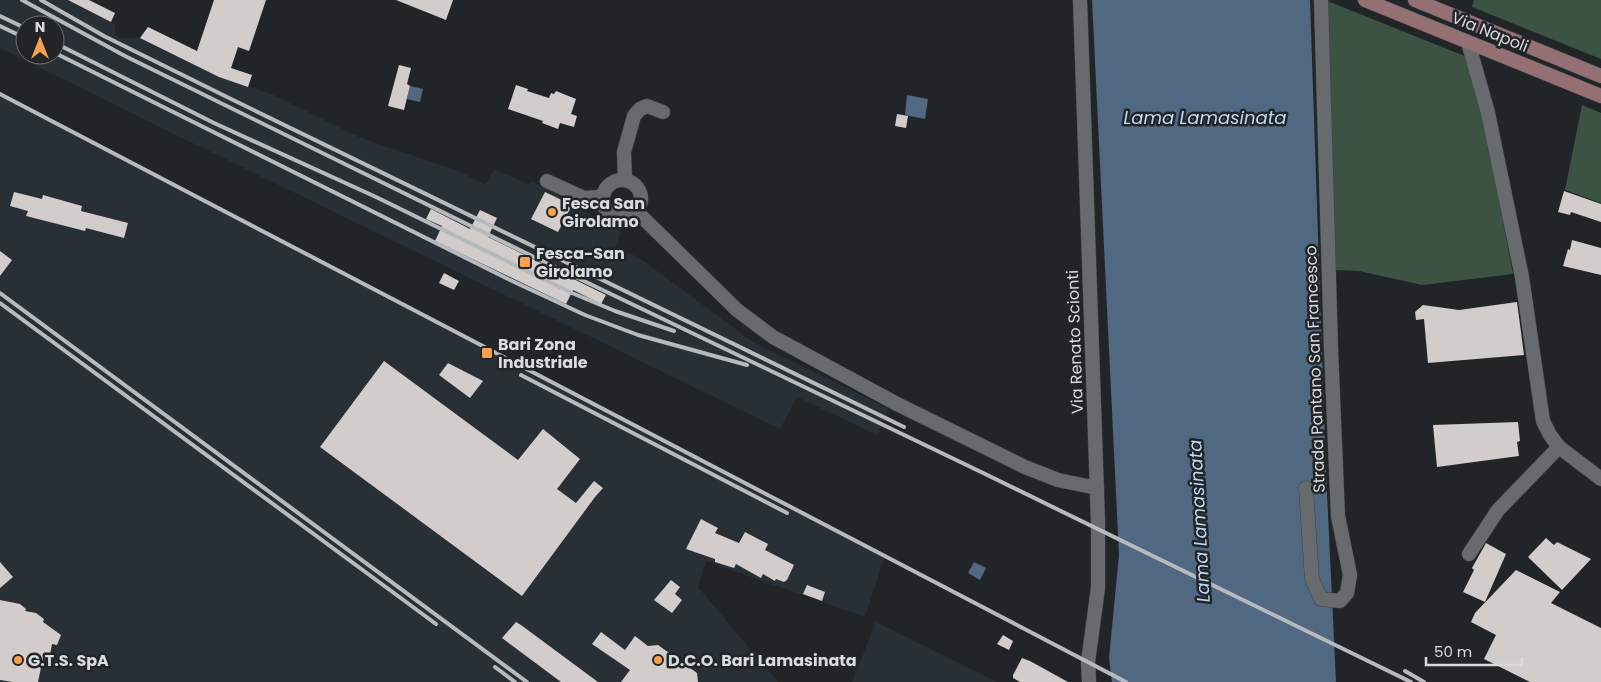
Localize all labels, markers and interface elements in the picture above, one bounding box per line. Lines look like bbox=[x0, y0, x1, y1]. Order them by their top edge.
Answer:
street label: Via Napoli bbox=[1448, 6, 1532, 58]
north arrow bbox=[15, 15, 65, 65]
text: N bbox=[35, 17, 45, 37]
water label: Lama Lamasinata bbox=[1124, 105, 1286, 130]
place label: Fesca San Girolamo bbox=[562, 192, 645, 233]
marker: Fesca San Girolamo bbox=[546, 206, 558, 218]
place label: Fesca-San Girolamo bbox=[536, 242, 625, 283]
street label: Strada Pantano San Francesco bbox=[1299, 245, 1331, 493]
marker: Fesca-San Girolamo bbox=[518, 255, 532, 269]
street label: Via Renato Scionti bbox=[1061, 270, 1089, 414]
place label: Bari Zona Industriale bbox=[498, 333, 588, 374]
marker: Bari Zona Industriale bbox=[480, 346, 494, 360]
water label: Lama Lamasinata bbox=[1182, 439, 1216, 603]
scale bar bbox=[1426, 634, 1522, 666]
text: 50 m bbox=[1434, 641, 1472, 662]
place label: G.T.S. SpA bbox=[28, 649, 109, 672]
place label: D.C.O. Bari Lamasinata bbox=[668, 649, 857, 672]
marker: G.T.S. SpA bbox=[12, 654, 24, 666]
marker: D.C.O. Bari Lamasinata bbox=[652, 654, 664, 666]

